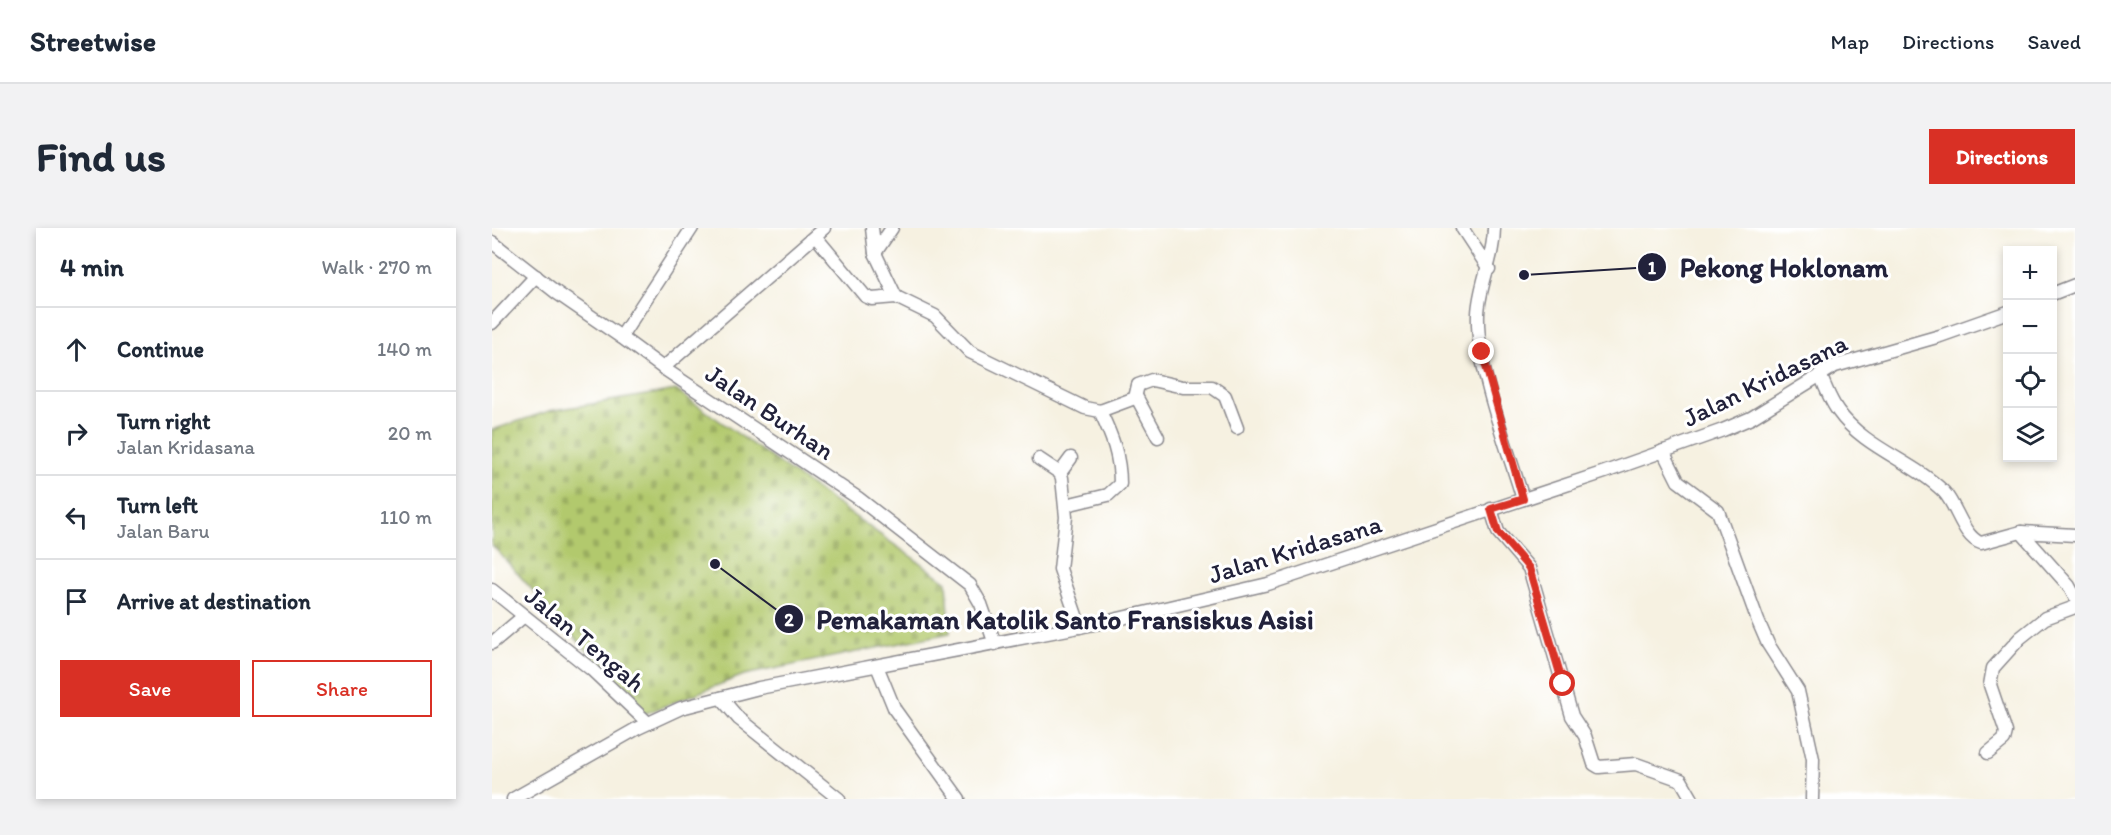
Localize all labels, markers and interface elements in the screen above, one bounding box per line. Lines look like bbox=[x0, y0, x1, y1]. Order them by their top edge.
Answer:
text: Streetwise bbox=[30, 24, 156, 58]
text: Map bbox=[1831, 29, 1869, 54]
text: Directions bbox=[1902, 29, 1994, 54]
text: Saved bbox=[2027, 29, 2081, 54]
button: Directions bbox=[1929, 129, 2075, 184]
text: Find us bbox=[36, 131, 166, 182]
callout: Pekong Hoklonam bbox=[1637, 245, 1900, 290]
map controls bbox=[2003, 246, 2057, 462]
button: + bbox=[2003, 246, 2057, 300]
text: 4 min bbox=[60, 251, 124, 283]
text: Pekong Hoklonam bbox=[1680, 251, 1889, 284]
text: Walk · 270 m bbox=[321, 255, 432, 279]
text: 1 bbox=[1648, 257, 1657, 279]
button: − bbox=[2003, 300, 2057, 354]
street label: Jalan Kridasana bbox=[1677, 326, 1853, 434]
icon: ahead bbox=[60, 333, 93, 366]
text: Continue bbox=[117, 336, 204, 363]
text: 140 m bbox=[377, 337, 432, 361]
route end bbox=[1468, 338, 1494, 364]
button: locate bbox=[2003, 354, 2057, 408]
street label: Jalan Burhan bbox=[700, 357, 840, 467]
text: Turn right bbox=[117, 408, 211, 435]
button: layers bbox=[2003, 408, 2057, 462]
icon: right bbox=[60, 417, 93, 450]
text: 20 m bbox=[388, 421, 432, 445]
text: Jalan Kridasana bbox=[117, 435, 255, 459]
text: Turn left bbox=[117, 492, 198, 519]
icon: left bbox=[60, 501, 93, 534]
text: 110 m bbox=[380, 505, 432, 529]
street label: Jalan Kridasana bbox=[1205, 507, 1386, 591]
text: Jalan Baru bbox=[117, 519, 209, 543]
street label: Jalan Tengah bbox=[518, 579, 652, 699]
icon: arrive bbox=[60, 585, 93, 618]
text: Arrive at destination bbox=[117, 588, 311, 615]
callout: Pemakaman Katolik Santo Fransiskus Asisi bbox=[774, 597, 1327, 642]
text: Pemakaman Katolik Santo Fransiskus Asisi bbox=[816, 603, 1314, 636]
text: 2 bbox=[784, 609, 794, 631]
button: Save bbox=[60, 660, 240, 717]
button: Share bbox=[252, 660, 432, 717]
route start bbox=[1549, 670, 1575, 696]

